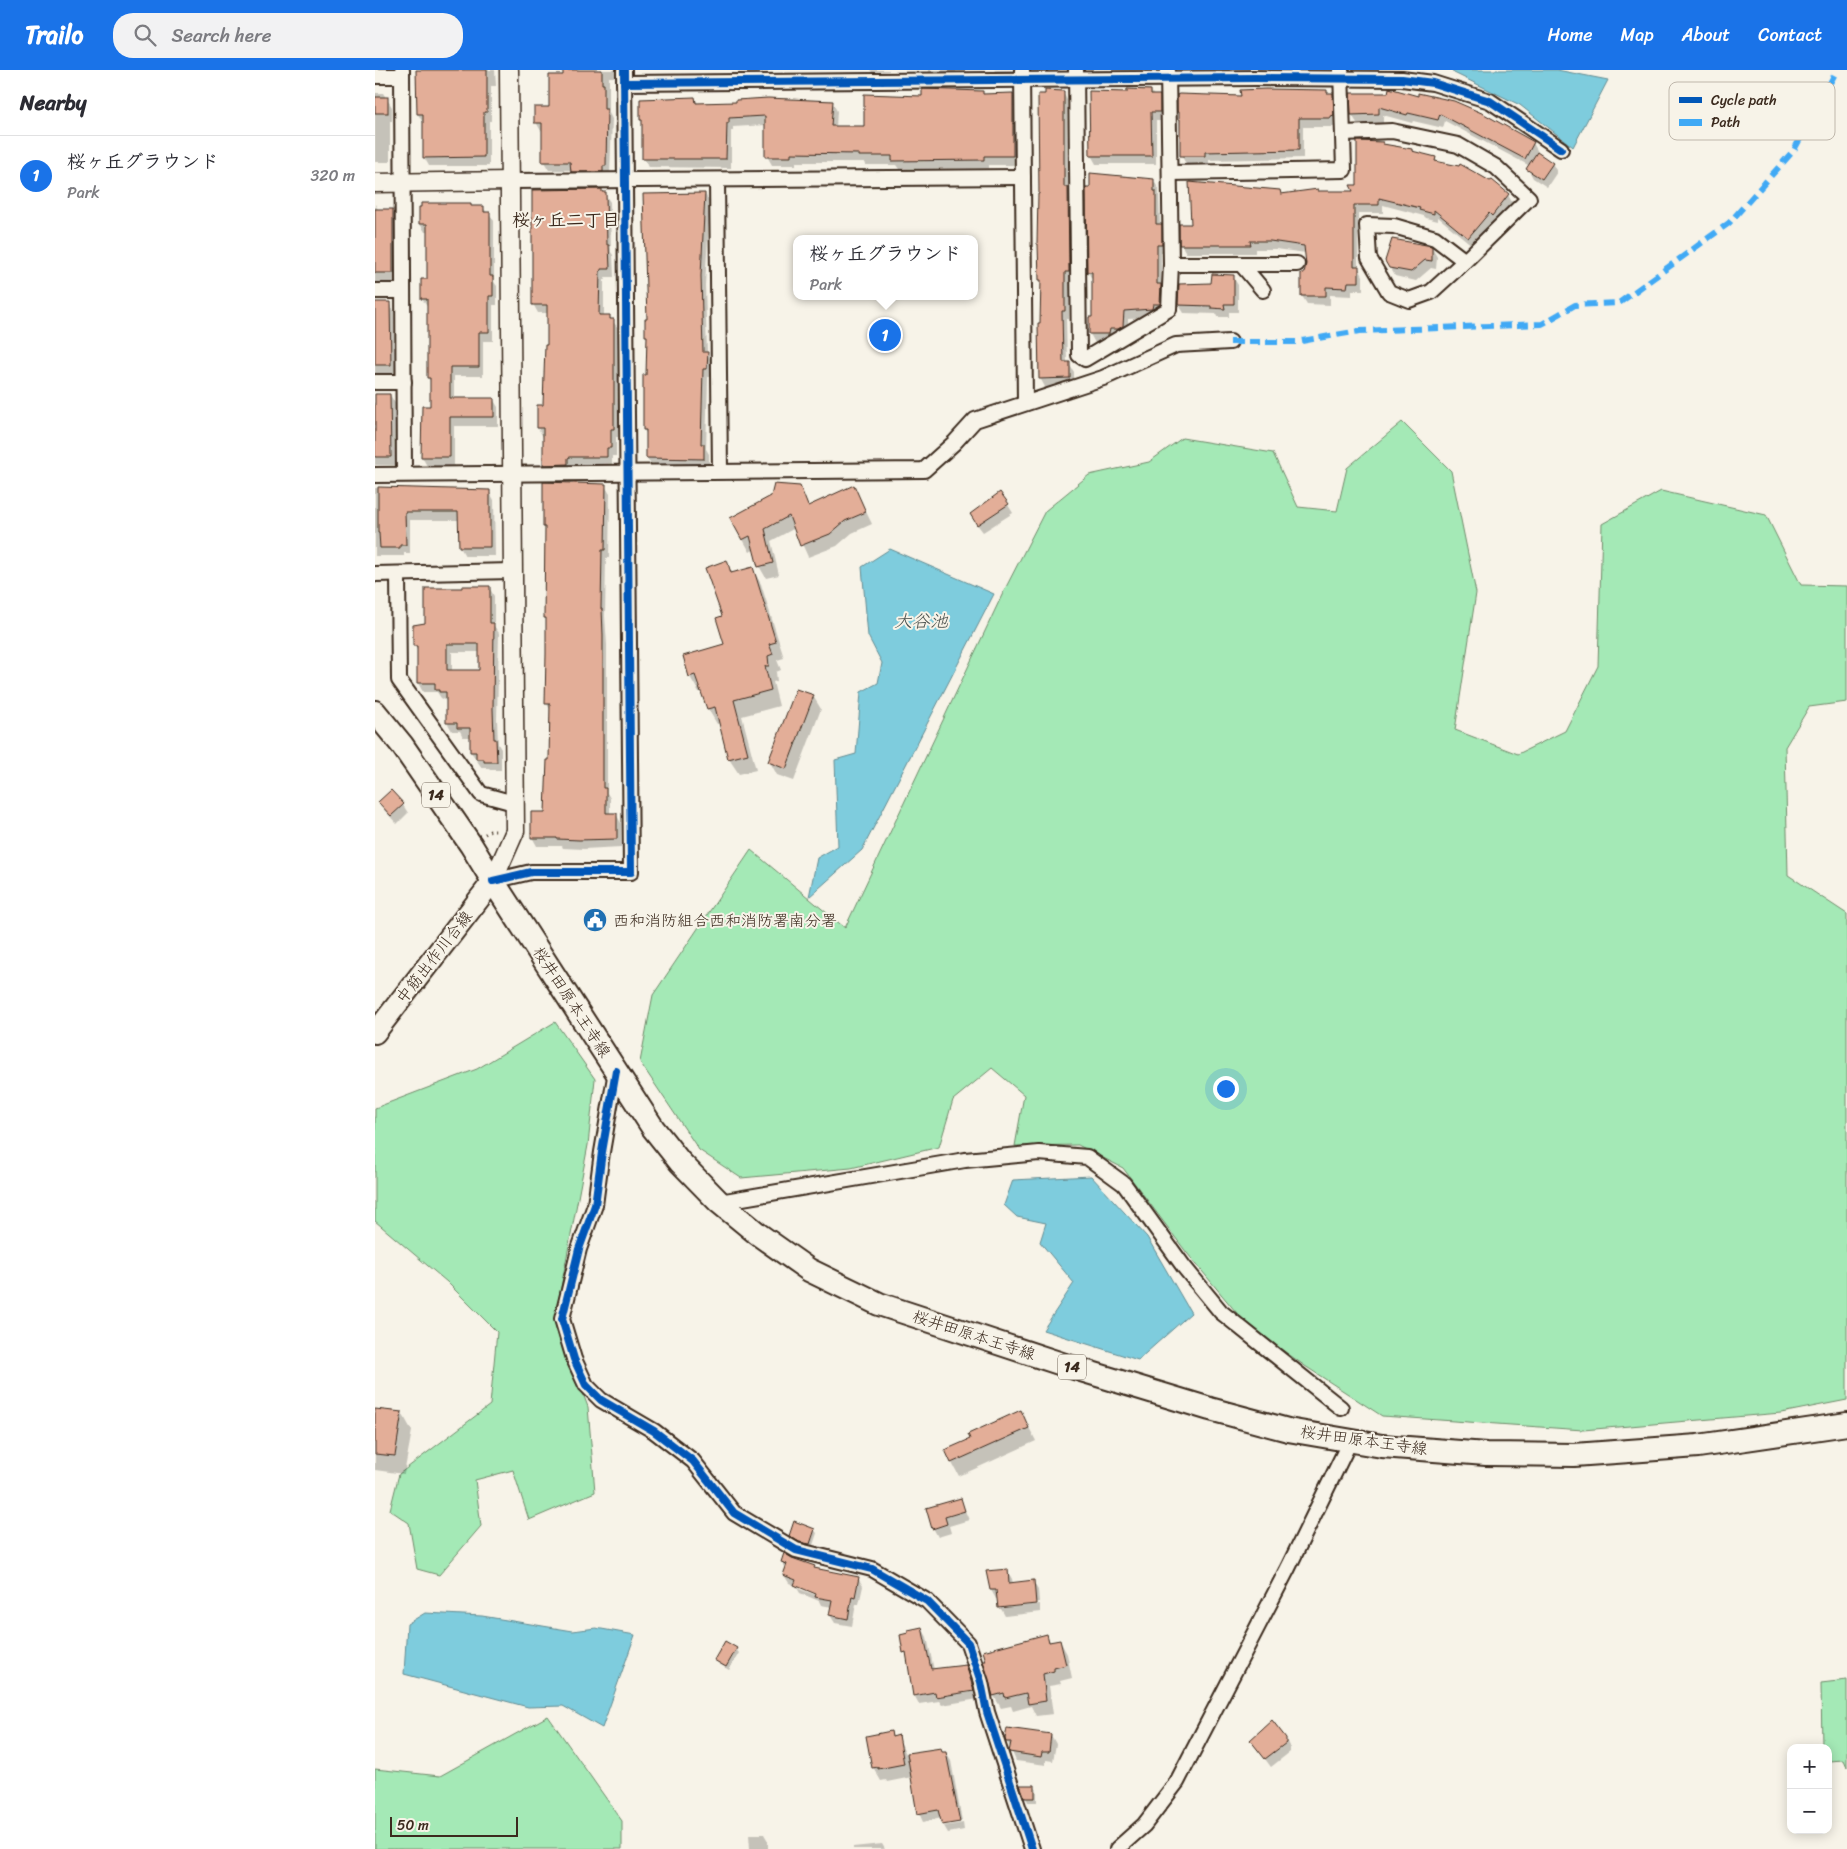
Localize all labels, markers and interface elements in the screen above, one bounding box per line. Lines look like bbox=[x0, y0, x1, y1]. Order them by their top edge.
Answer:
search box bbox=[113, 13, 463, 58]
text: Trailo bbox=[25, 14, 83, 56]
text: Search here bbox=[171, 19, 272, 52]
text: Home bbox=[1548, 19, 1593, 51]
text: Map bbox=[1621, 19, 1654, 51]
text: About bbox=[1682, 19, 1730, 51]
text: Contact bbox=[1758, 19, 1822, 51]
icon: search bbox=[131, 21, 159, 49]
legend bbox=[1669, 82, 1835, 140]
text: Nearby bbox=[20, 84, 86, 122]
text: Cycle path bbox=[1711, 88, 1777, 113]
text: Path bbox=[1711, 110, 1740, 135]
text: 桜ヶ丘グラウンド bbox=[67, 145, 219, 178]
text: 1 bbox=[33, 161, 39, 190]
text: 320 m bbox=[310, 161, 355, 190]
text: Park bbox=[67, 178, 100, 207]
district label: 桜ヶ丘二丁目 bbox=[512, 204, 620, 236]
popup bbox=[793, 235, 978, 300]
text: 桜ヶ丘グラウンド bbox=[809, 237, 962, 270]
text: Park bbox=[809, 270, 842, 299]
pin: 1 bbox=[869, 316, 901, 354]
water label: 大谷池 bbox=[894, 605, 949, 637]
road number: 14 bbox=[422, 782, 450, 808]
street label: 中筋出作川合線 bbox=[388, 904, 480, 1010]
place label: 西和消防組合西和消防署南分署 bbox=[613, 906, 837, 935]
public building icon: 西和消防組合西和消防署南分署 bbox=[582, 907, 608, 933]
street label: 桜井田原本王寺線 bbox=[525, 940, 619, 1064]
your location bbox=[1213, 1076, 1239, 1102]
street label: 桜井田原本王寺線 bbox=[909, 1301, 1039, 1369]
road number: 14 bbox=[1058, 1354, 1086, 1380]
street label: 桜井田原本王寺線 bbox=[1299, 1417, 1429, 1463]
map controls bbox=[1787, 1744, 1832, 1834]
button: + bbox=[1787, 1744, 1832, 1789]
button: − bbox=[1787, 1789, 1832, 1834]
text: 50 m bbox=[397, 1813, 429, 1838]
scale bar bbox=[390, 1814, 517, 1837]

